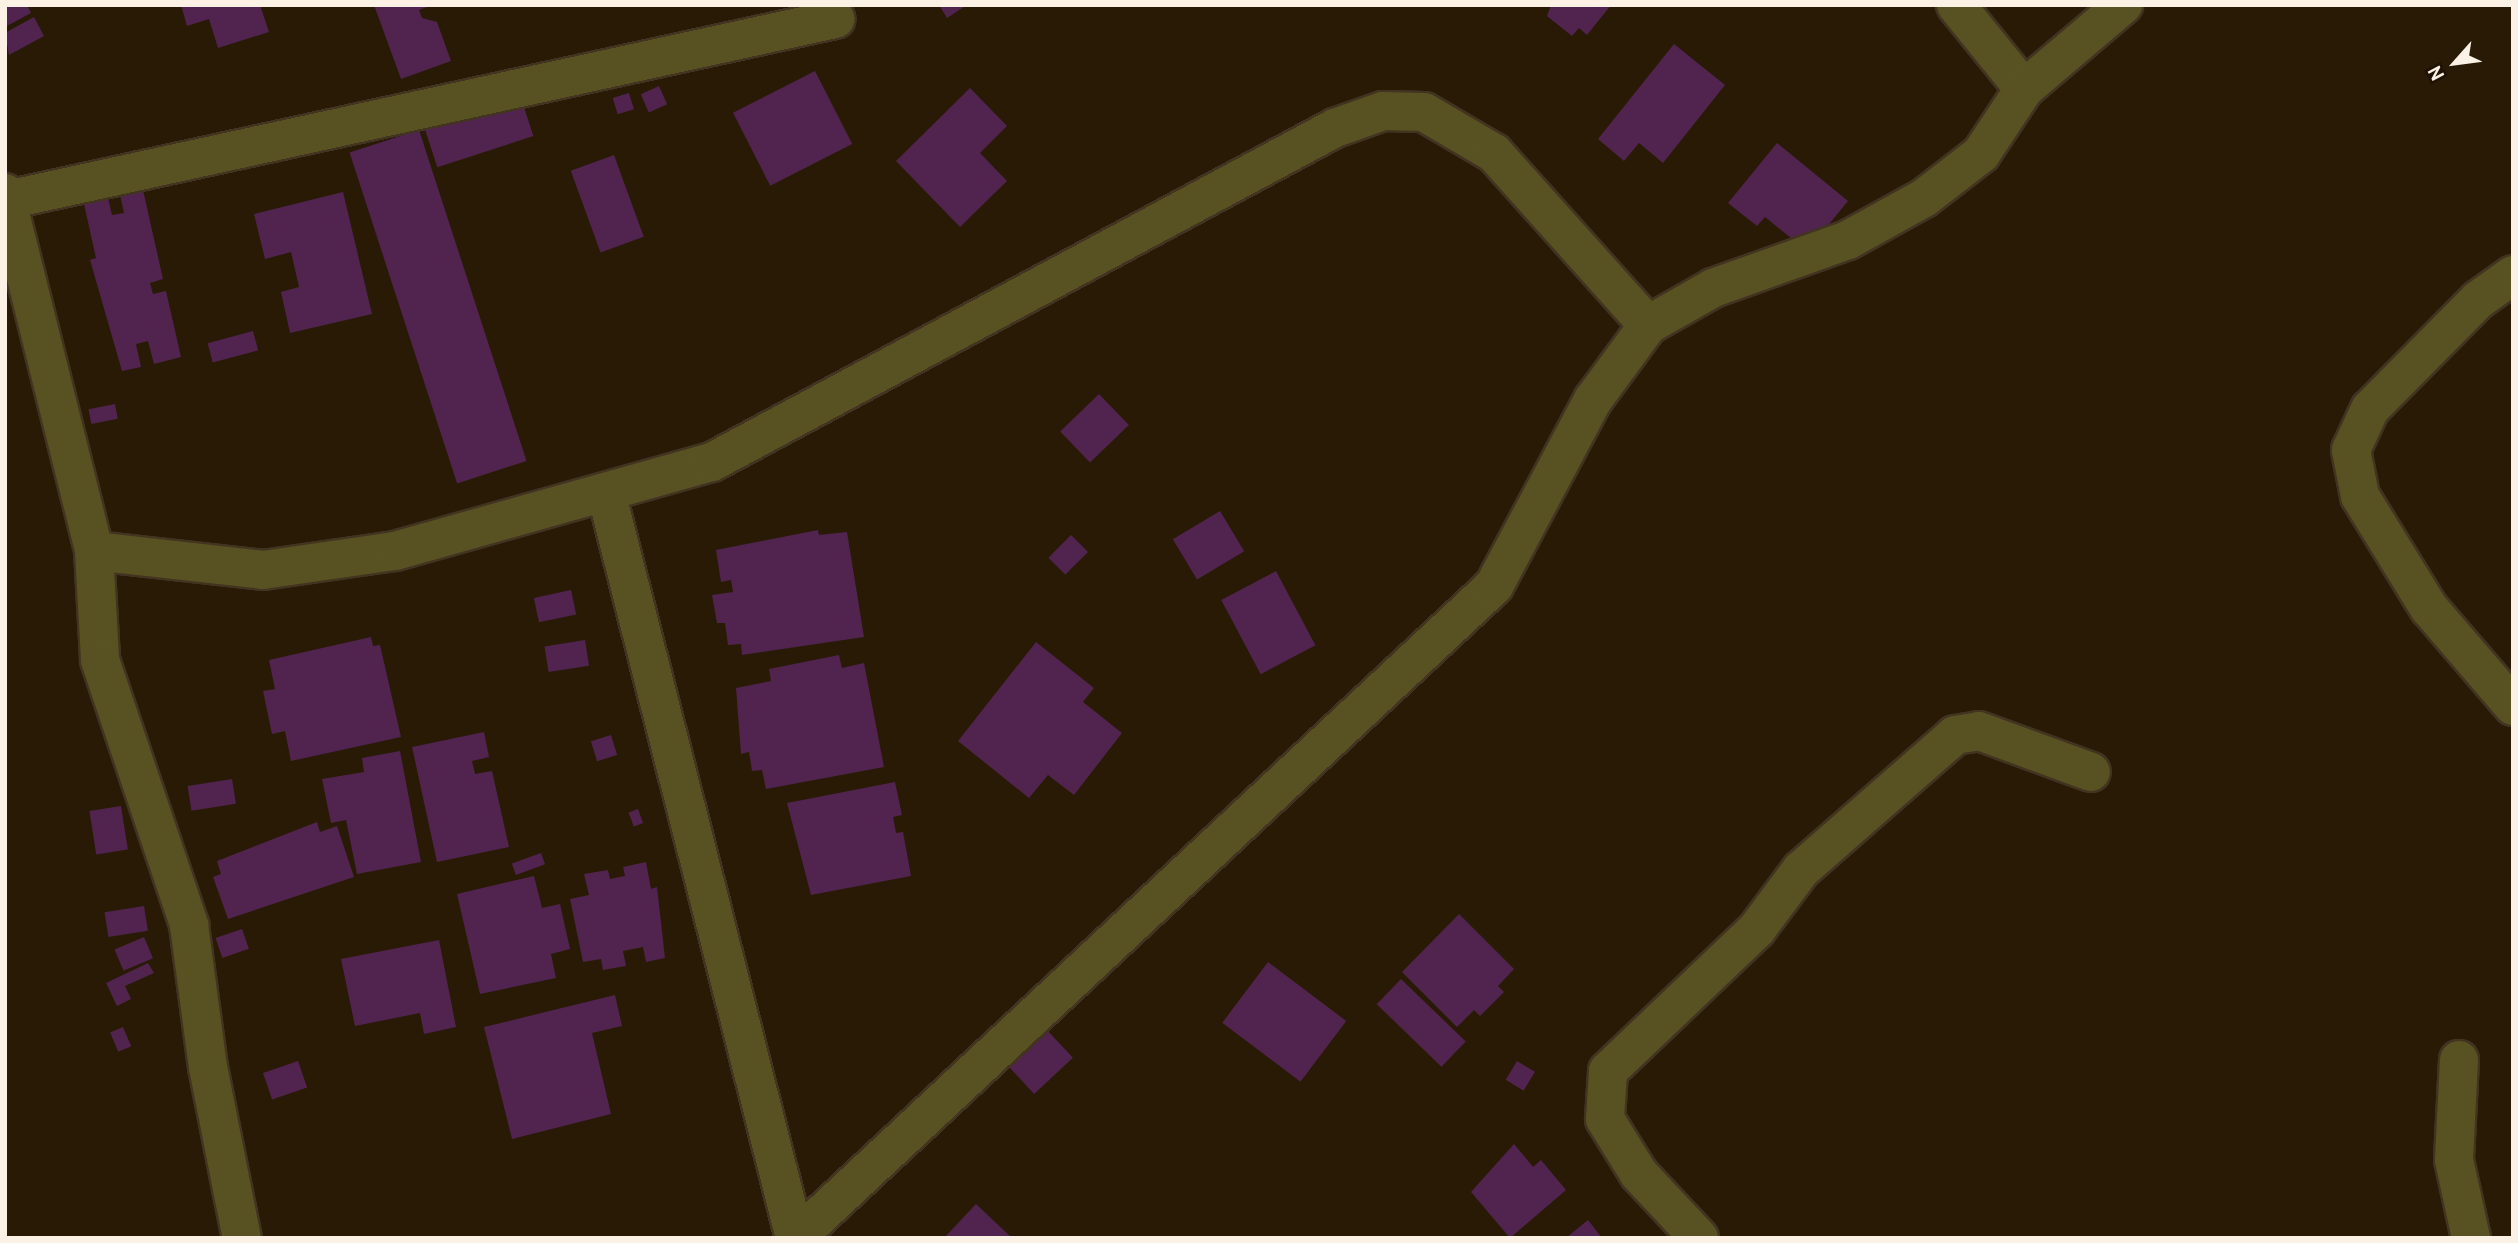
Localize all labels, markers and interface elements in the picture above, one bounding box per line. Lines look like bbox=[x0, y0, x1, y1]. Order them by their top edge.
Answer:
north arrow bbox=[2420, 28, 2490, 98]
text: N bbox=[2423, 62, 2449, 84]

